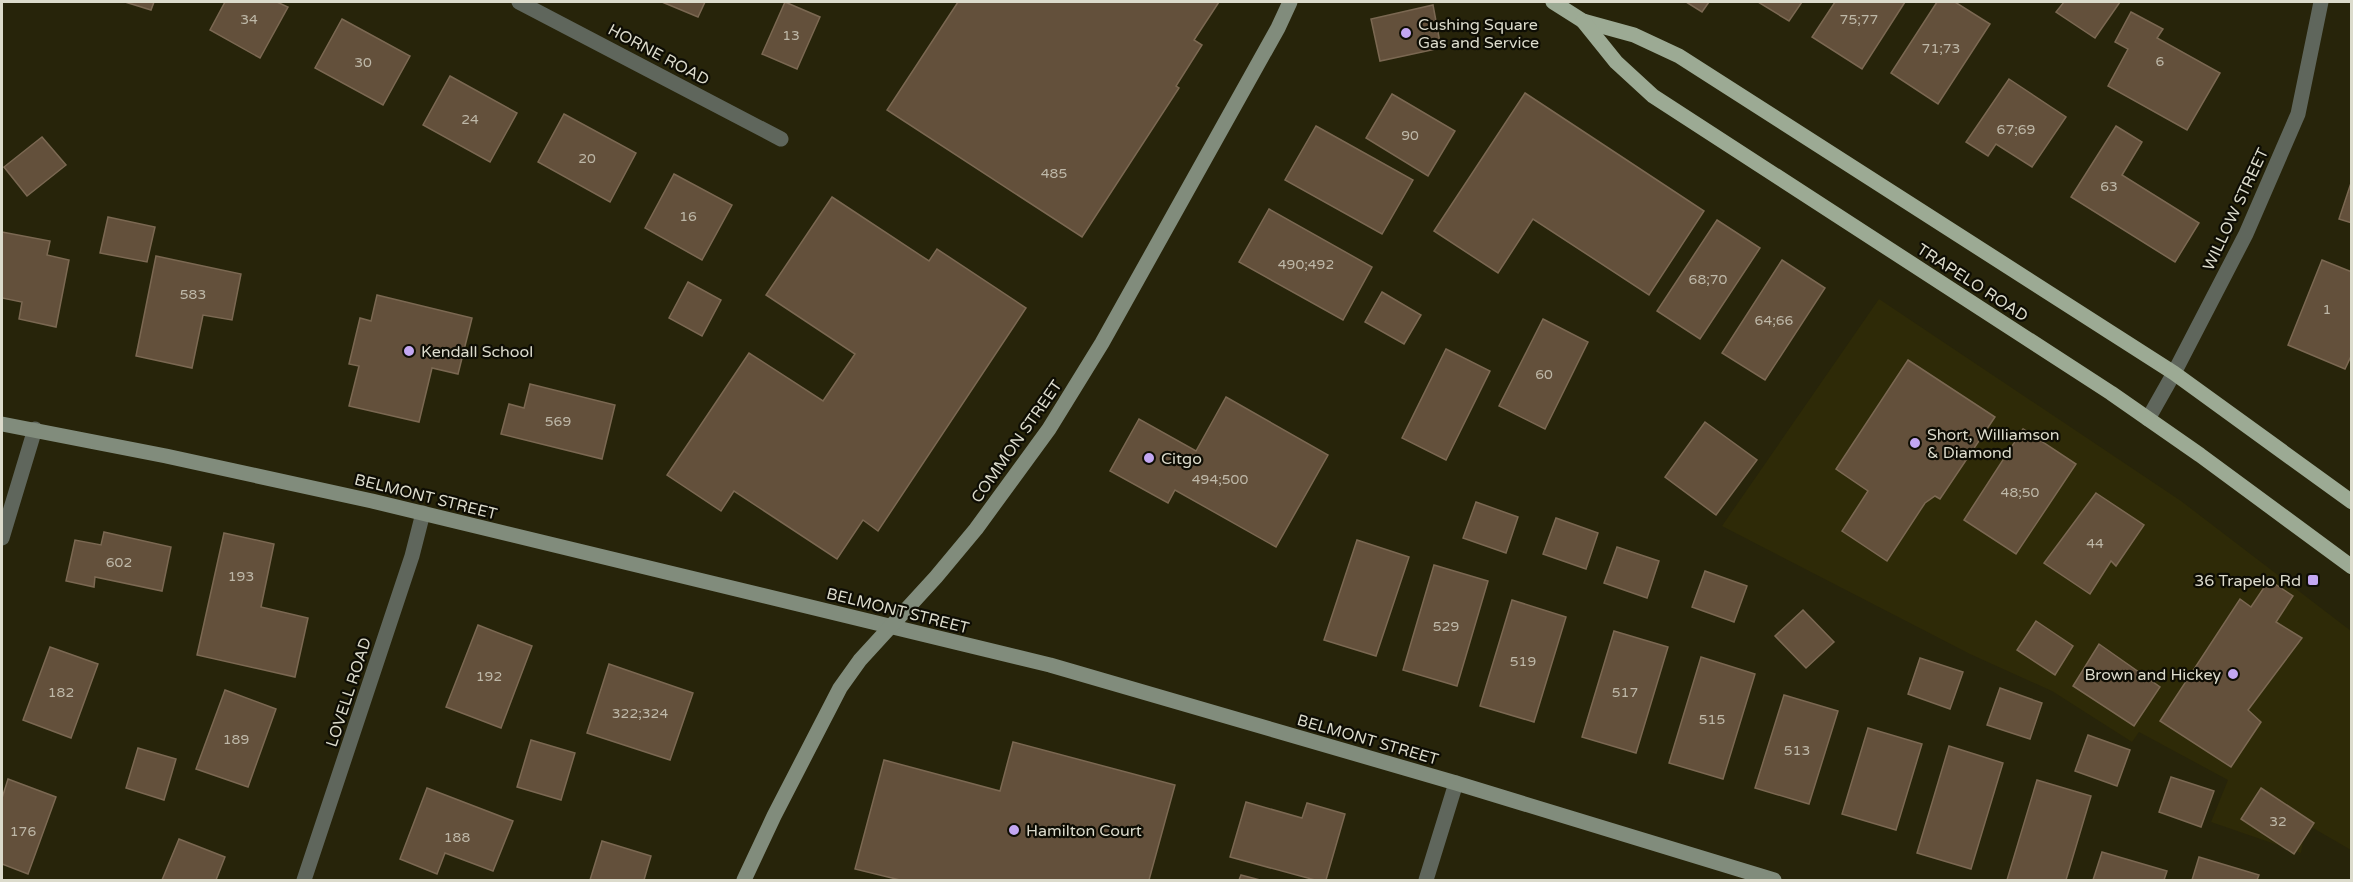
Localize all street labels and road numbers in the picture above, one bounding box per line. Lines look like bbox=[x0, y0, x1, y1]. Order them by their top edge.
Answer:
street label: HORNE ROAD bbox=[604, 20, 713, 90]
street label: WILLOW STREET bbox=[2199, 145, 2273, 274]
street label: TRAPELO ROAD bbox=[1913, 239, 2032, 326]
street label: COMMON STREET bbox=[967, 376, 1067, 507]
street label: BELMONT STREET bbox=[352, 470, 499, 524]
street label: BELMONT STREET bbox=[824, 584, 971, 638]
street label: LOVELL ROAD bbox=[322, 635, 376, 750]
street label: BELMONT STREET bbox=[1295, 710, 1441, 770]

